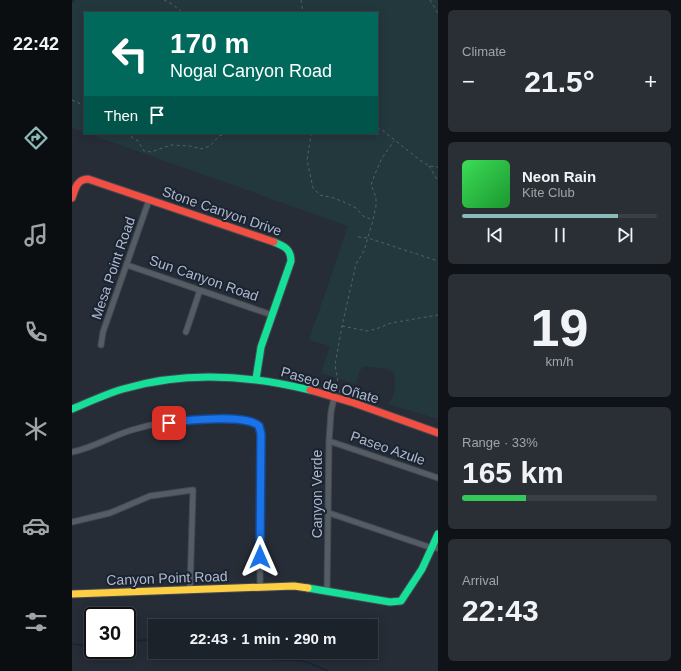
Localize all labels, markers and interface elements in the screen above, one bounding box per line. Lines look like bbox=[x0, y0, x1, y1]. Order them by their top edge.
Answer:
icon: left bbox=[104, 28, 156, 80]
text: 170 m bbox=[170, 28, 249, 59]
text: 22:42 bbox=[13, 34, 59, 54]
text: Climate bbox=[462, 44, 506, 59]
text: Nogal Canyon Road bbox=[170, 61, 332, 81]
text: 21.5° bbox=[524, 65, 595, 98]
text: − bbox=[462, 69, 475, 94]
text: + bbox=[644, 69, 657, 94]
icon: arrive bbox=[146, 104, 168, 126]
text: Then bbox=[104, 107, 138, 124]
icon: directions bbox=[22, 124, 50, 152]
text: Neon Rain bbox=[522, 168, 596, 185]
street label: Stone Canyon Drive bbox=[160, 183, 284, 239]
text: Kite Club bbox=[522, 185, 575, 200]
street label: Mesa Point Road bbox=[88, 215, 138, 321]
icon: music bbox=[22, 221, 50, 249]
icon: previous bbox=[484, 224, 506, 246]
icon: pause bbox=[549, 224, 571, 246]
icon: next bbox=[614, 224, 636, 246]
street label: Sun Canyon Road bbox=[147, 252, 261, 304]
text: 19 bbox=[531, 299, 588, 357]
icon: phone bbox=[22, 318, 50, 346]
text: km/h bbox=[545, 354, 574, 369]
street label: Paseo de Oñate bbox=[279, 363, 381, 407]
pin bbox=[152, 406, 186, 440]
icon: arrive bbox=[158, 412, 180, 434]
icon: climate bbox=[22, 415, 50, 443]
street label: Paseo Azule bbox=[349, 428, 428, 468]
text: Range · 33% bbox=[462, 435, 538, 450]
street label: Canyon Verde bbox=[309, 449, 325, 538]
text: 165 km bbox=[462, 456, 564, 489]
icon: car bbox=[22, 512, 50, 540]
position arrow bbox=[239, 536, 281, 578]
street label: Canyon Point Road bbox=[106, 568, 228, 588]
text: Arrival bbox=[462, 573, 499, 588]
text: 22:43 bbox=[462, 594, 539, 627]
speed limit sign: 30 bbox=[84, 607, 136, 659]
icon: filters bbox=[22, 608, 50, 636]
text: 22:43 · 1 min · 290 m bbox=[190, 630, 336, 647]

